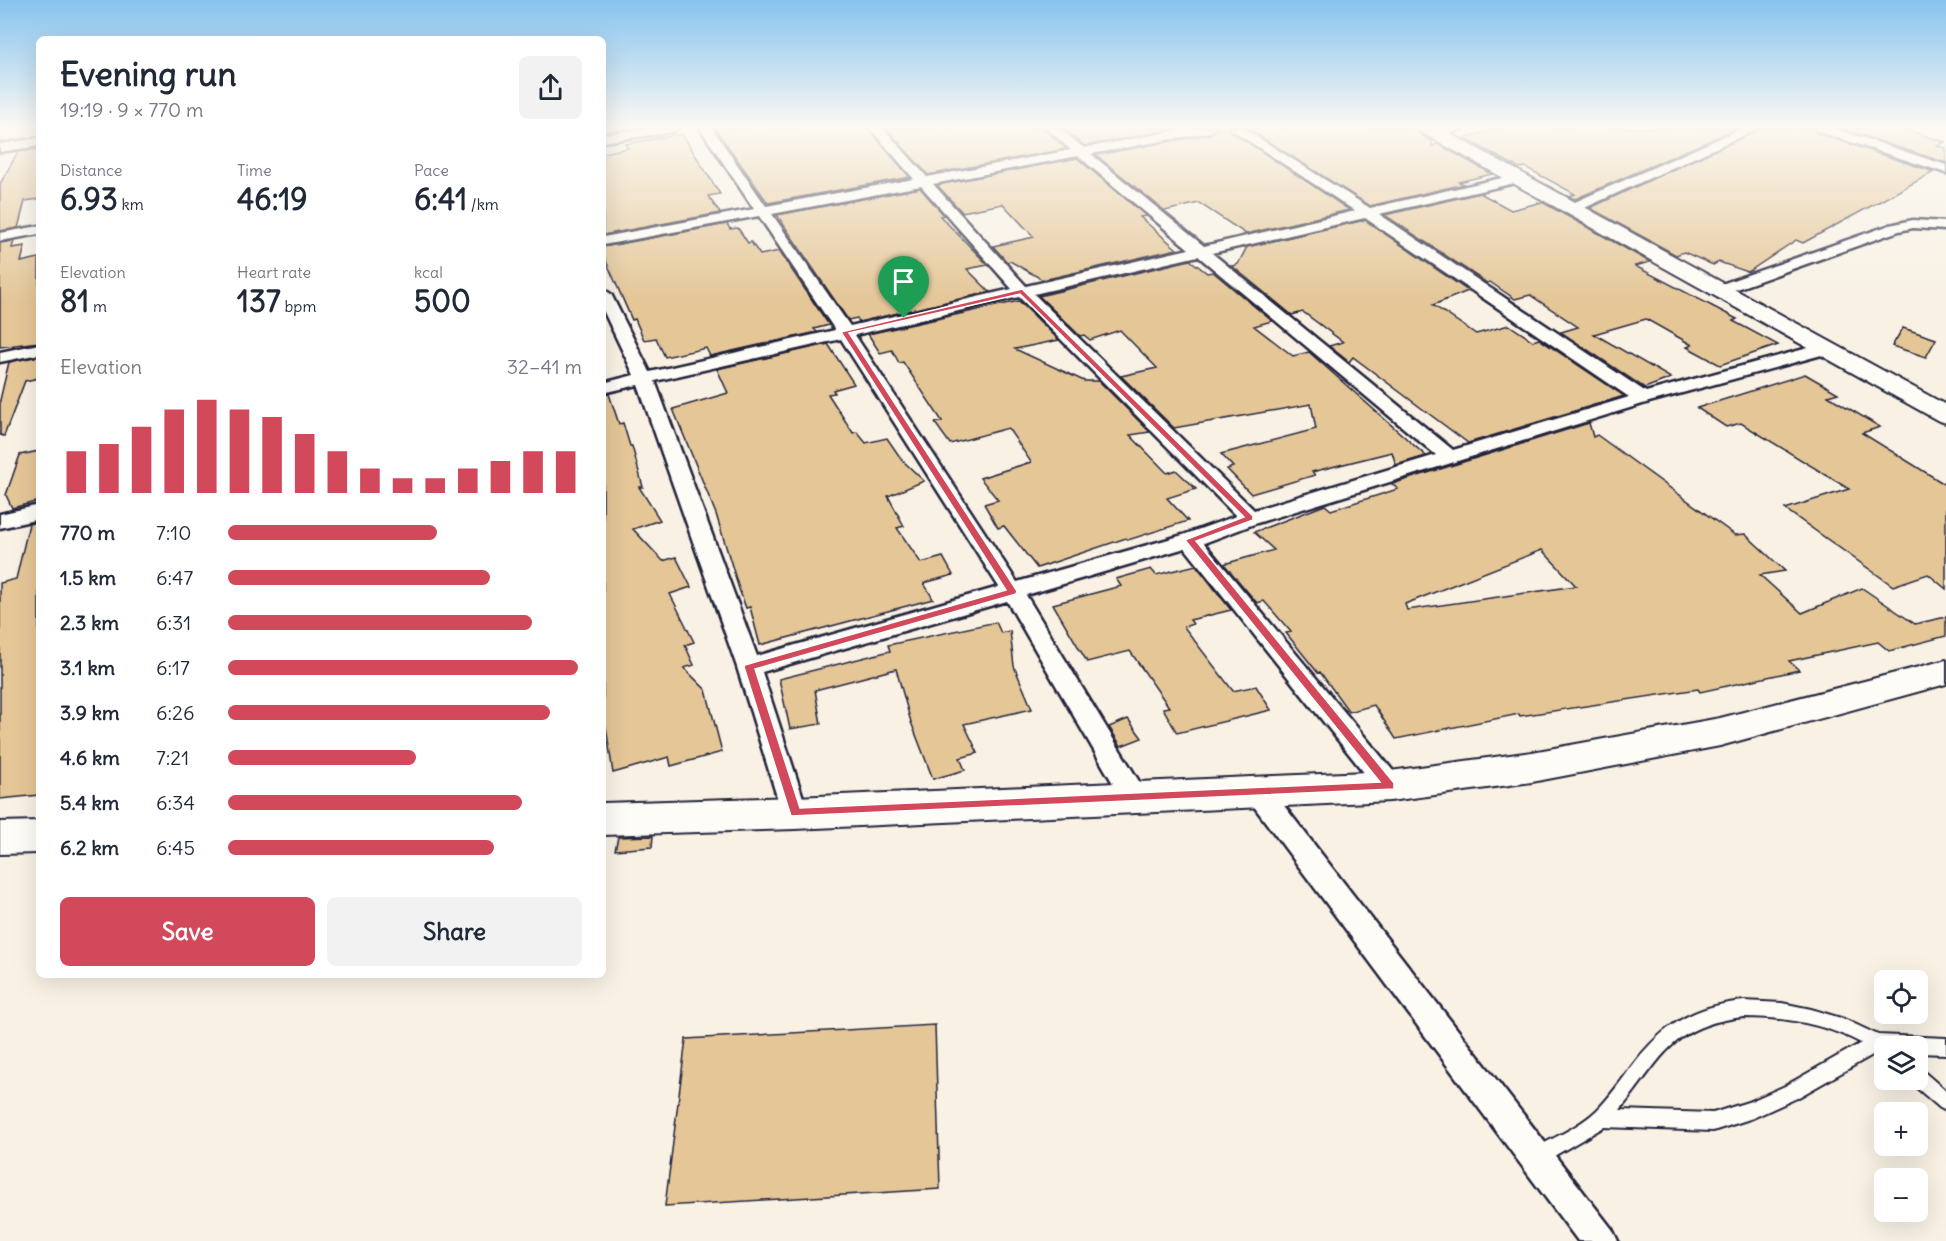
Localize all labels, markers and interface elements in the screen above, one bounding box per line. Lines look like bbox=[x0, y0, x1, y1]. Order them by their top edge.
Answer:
text: Evening run bbox=[60, 53, 236, 95]
button: share bbox=[519, 56, 582, 119]
text: 19:19 · 9 × 770 m bbox=[60, 97, 204, 122]
text: Distance bbox=[60, 160, 122, 180]
text: Time bbox=[237, 160, 272, 180]
text: Pace bbox=[414, 160, 449, 180]
text: 6.93 bbox=[60, 180, 118, 218]
text: 46:19 bbox=[237, 180, 308, 218]
text: 6:41 bbox=[414, 180, 467, 218]
text: km bbox=[118, 194, 144, 214]
text: /km bbox=[467, 194, 499, 214]
pin bbox=[878, 256, 929, 318]
text: Elevation bbox=[60, 262, 126, 282]
text: Heart rate bbox=[237, 262, 311, 282]
text: kcal bbox=[414, 262, 443, 282]
icon: arrive bbox=[887, 265, 920, 298]
text: 81 bbox=[60, 282, 89, 320]
text: 137 bbox=[237, 282, 281, 320]
text: 500 bbox=[414, 282, 471, 320]
text: m bbox=[89, 296, 107, 316]
text: bpm bbox=[281, 296, 316, 316]
text: Elevation bbox=[60, 354, 142, 379]
text: 32–41 m bbox=[507, 354, 582, 379]
text: 770 m bbox=[60, 520, 115, 545]
text: 7:10 bbox=[156, 520, 191, 545]
text: 1.5 km bbox=[60, 565, 116, 590]
text: 6:47 bbox=[156, 565, 193, 590]
text: 2.3 km bbox=[60, 610, 119, 635]
text: 6:31 bbox=[156, 610, 191, 635]
text: 3.1 km bbox=[60, 655, 115, 680]
text: 6:17 bbox=[156, 655, 190, 680]
text: 3.9 km bbox=[60, 700, 120, 725]
text: 6:26 bbox=[156, 700, 195, 725]
text: 4.6 km bbox=[60, 745, 120, 770]
text: 7:21 bbox=[156, 745, 189, 770]
text: 5.4 km bbox=[60, 790, 119, 815]
text: 6:34 bbox=[156, 790, 195, 815]
text: 6.2 km bbox=[60, 835, 119, 860]
text: 6:45 bbox=[156, 835, 195, 860]
button: Save bbox=[60, 897, 315, 966]
button: Share bbox=[327, 897, 582, 966]
map controls bbox=[1874, 970, 1928, 1222]
button: locate bbox=[1874, 970, 1928, 1024]
button: layers bbox=[1874, 1036, 1928, 1090]
button: + bbox=[1874, 1102, 1928, 1156]
button: − bbox=[1874, 1168, 1928, 1222]

